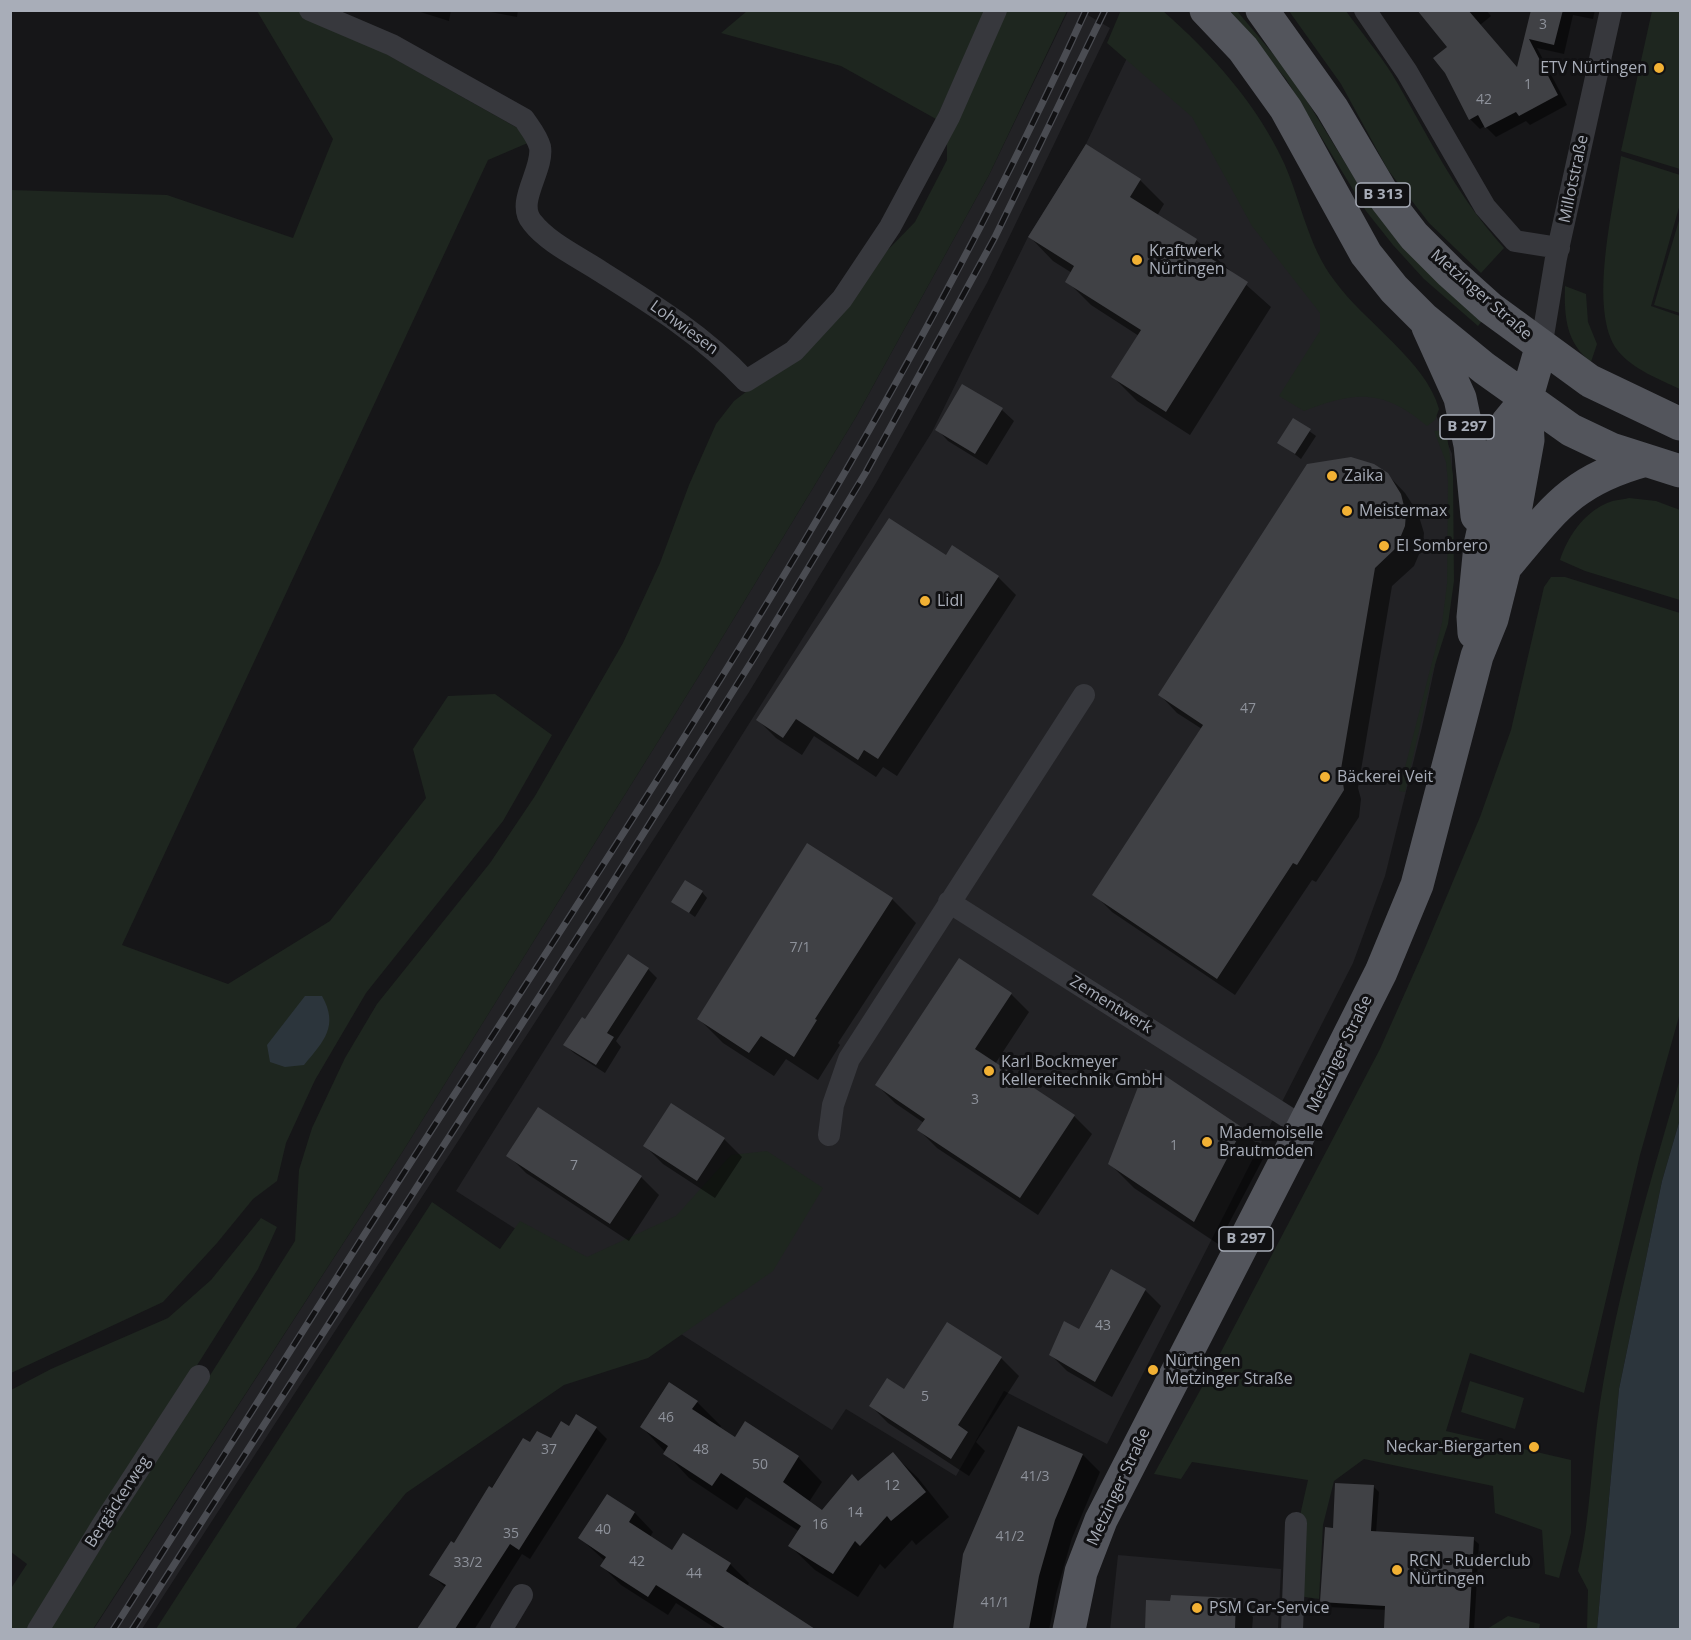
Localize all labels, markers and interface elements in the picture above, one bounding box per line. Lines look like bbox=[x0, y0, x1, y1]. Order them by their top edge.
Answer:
house number: 3 bbox=[1539, 17, 1547, 33]
place label: ETV Nürtingen bbox=[1540, 58, 1647, 78]
marker: ETV Nürtingen bbox=[1652, 61, 1666, 75]
house number: 1 bbox=[1524, 77, 1532, 93]
house number: 42 bbox=[1476, 92, 1492, 108]
street label: Millotstraße bbox=[1555, 133, 1593, 225]
road number: B 313 bbox=[1356, 183, 1410, 207]
place label: Kraftwerk Nürtingen bbox=[1149, 241, 1224, 279]
street label: Metzinger Straße bbox=[1427, 246, 1535, 344]
marker: Kraftwerk Nürtingen bbox=[1130, 253, 1144, 267]
street label: Lohwiesen bbox=[646, 297, 722, 359]
road number: B 297 bbox=[1440, 415, 1494, 439]
place label: Zaika bbox=[1344, 466, 1383, 486]
marker: Zaika bbox=[1325, 469, 1339, 483]
place label: Meistermax bbox=[1359, 501, 1447, 521]
marker: Meistermax bbox=[1340, 504, 1354, 518]
place label: El Sombrero bbox=[1396, 536, 1488, 556]
marker: El Sombrero bbox=[1377, 539, 1391, 553]
place label: Lidl bbox=[937, 591, 963, 611]
marker: Lidl bbox=[918, 594, 932, 608]
house number: 47 bbox=[1240, 701, 1256, 717]
place label: Bäckerei Veit bbox=[1337, 767, 1433, 787]
marker: Bäckerei Veit bbox=[1318, 770, 1332, 784]
house number: 7/1 bbox=[789, 940, 811, 956]
street label: Zementwerk bbox=[1066, 972, 1156, 1038]
street label: Metzinger Straße bbox=[1303, 992, 1377, 1116]
place label: Karl Bockmeyer Kellereitechnik GmbH bbox=[1001, 1052, 1163, 1090]
marker: Karl Bockmeyer Kellereitechnik GmbH bbox=[982, 1064, 996, 1078]
house number: 3 bbox=[971, 1092, 979, 1108]
place label: Mademoiselle Brautmoden bbox=[1219, 1123, 1323, 1161]
marker: Mademoiselle Brautmoden bbox=[1200, 1135, 1214, 1149]
house number: 1 bbox=[1170, 1138, 1178, 1154]
house number: 7 bbox=[570, 1158, 578, 1174]
road number: B 297 bbox=[1219, 1227, 1273, 1251]
house number: 43 bbox=[1095, 1318, 1111, 1334]
place label: Nürtingen Metzinger Straße bbox=[1165, 1351, 1293, 1389]
marker: Nürtingen Metzinger Straße bbox=[1146, 1363, 1160, 1377]
house number: 5 bbox=[921, 1389, 929, 1405]
house number: 46 bbox=[658, 1410, 674, 1426]
street label: Metzinger Straße bbox=[1083, 1425, 1155, 1549]
place label: Neckar-Biergarten bbox=[1386, 1437, 1522, 1457]
marker: Neckar-Biergarten bbox=[1527, 1440, 1541, 1454]
house number: 37 bbox=[541, 1442, 557, 1458]
house number: 48 bbox=[693, 1442, 709, 1458]
street label: Bergäckerweg bbox=[81, 1453, 155, 1551]
house number: 50 bbox=[752, 1457, 768, 1473]
house number: 41/3 bbox=[1020, 1469, 1050, 1485]
house number: 12 bbox=[884, 1478, 900, 1494]
house number: 14 bbox=[847, 1505, 863, 1521]
house number: 16 bbox=[812, 1517, 828, 1533]
house number: 40 bbox=[595, 1522, 611, 1538]
house number: 35 bbox=[503, 1526, 519, 1542]
house number: 41/2 bbox=[995, 1529, 1025, 1545]
place label: RCN - Ruderclub Nürtingen bbox=[1409, 1551, 1531, 1589]
house number: 42 bbox=[629, 1554, 645, 1570]
house number: 33/2 bbox=[453, 1555, 483, 1571]
marker: RCN - Ruderclub Nürtingen bbox=[1390, 1563, 1404, 1577]
house number: 44 bbox=[686, 1566, 702, 1582]
house number: 41/1 bbox=[980, 1595, 1010, 1611]
place label: PSM Car-Service bbox=[1209, 1598, 1330, 1618]
marker: PSM Car-Service bbox=[1190, 1601, 1204, 1615]

